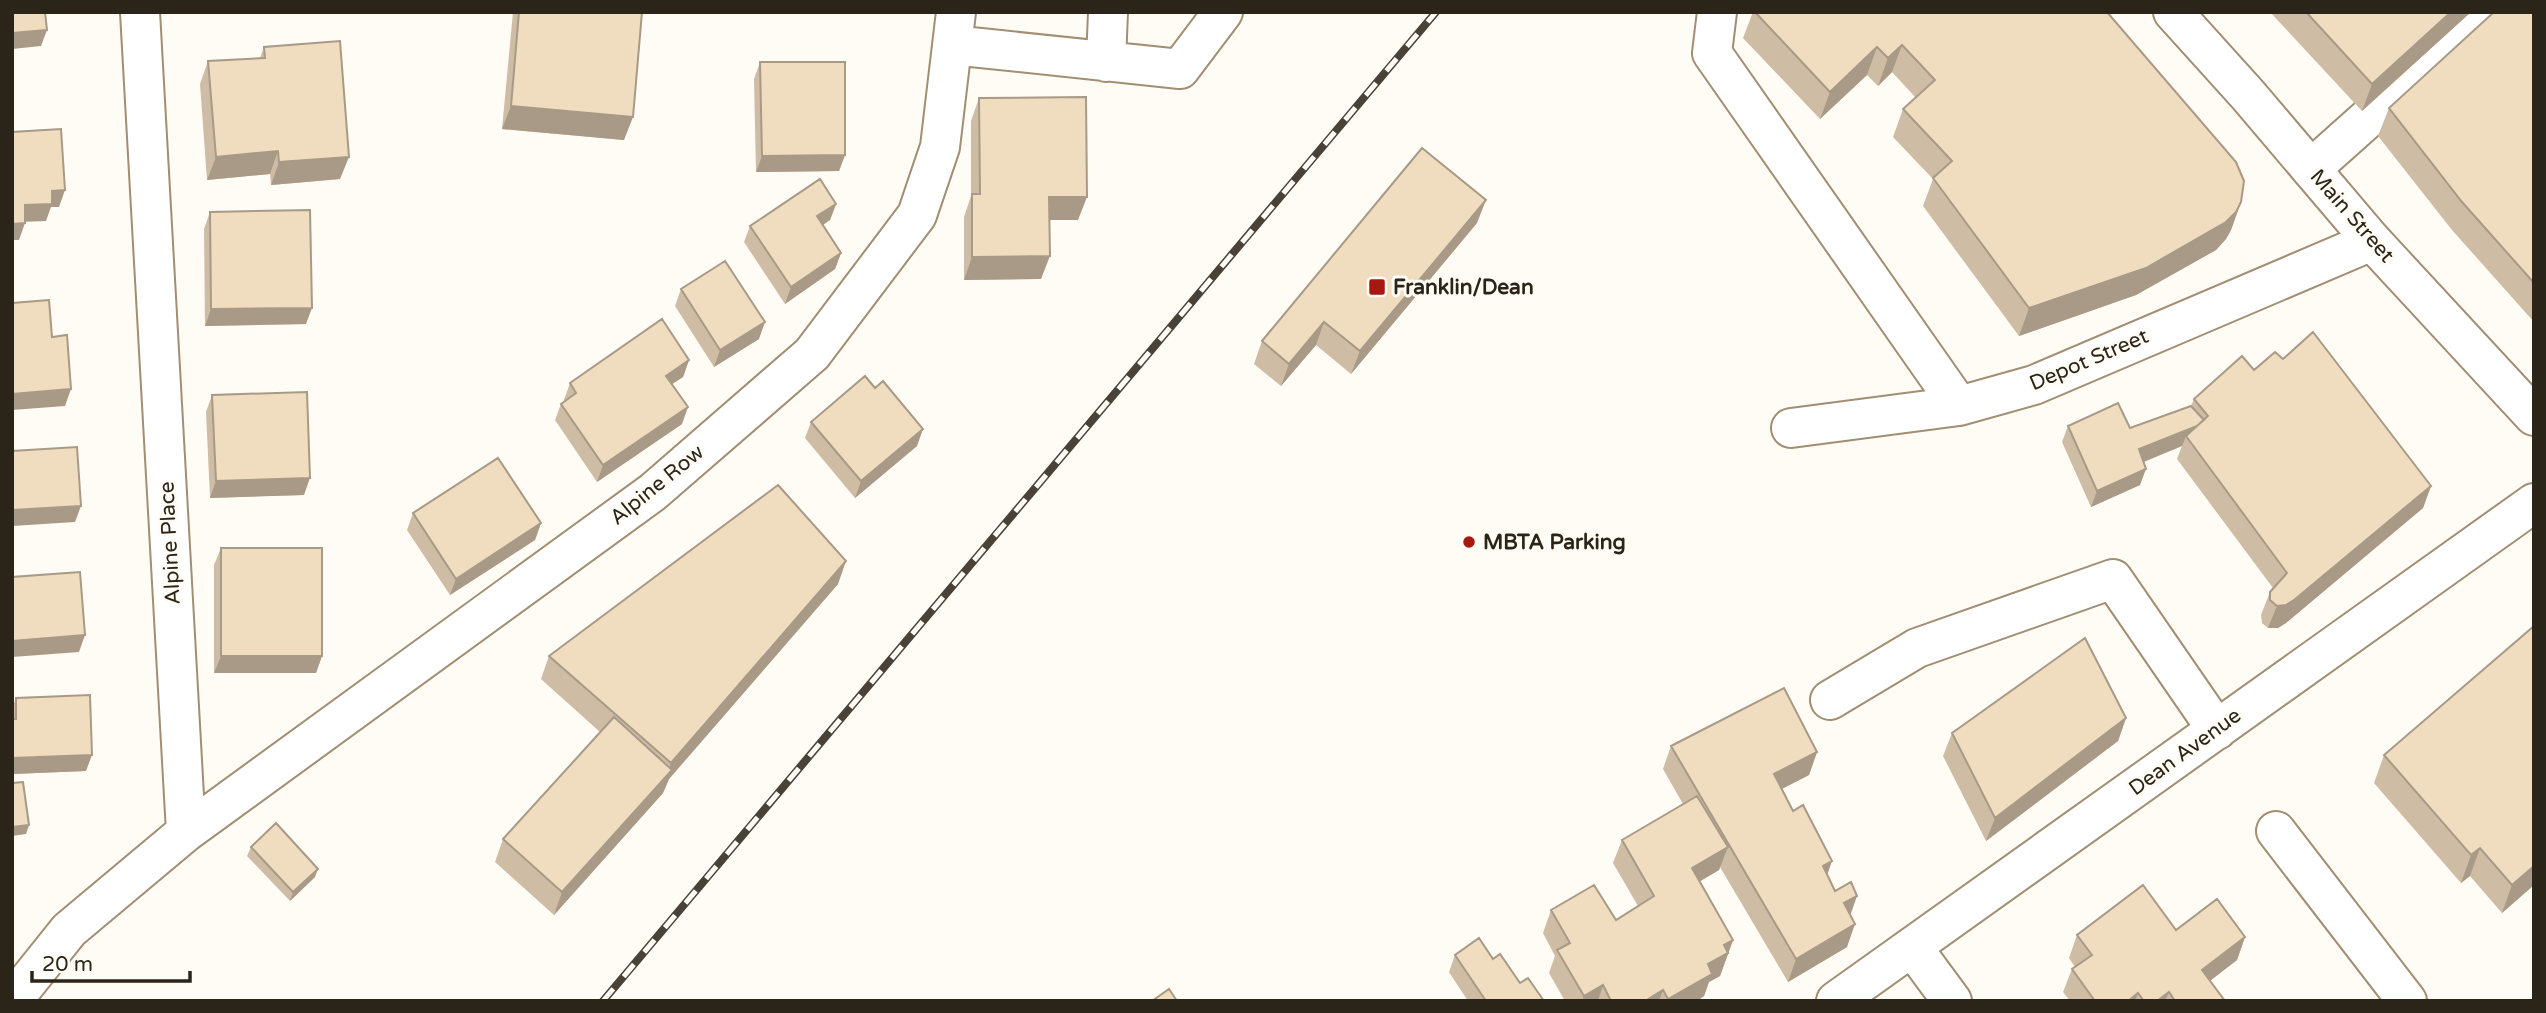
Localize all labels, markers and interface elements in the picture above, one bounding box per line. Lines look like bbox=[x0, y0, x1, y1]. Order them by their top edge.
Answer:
street label: Main Street bbox=[2305, 164, 2399, 268]
place label: Franklin/Dean bbox=[1393, 275, 1534, 300]
marker: Franklin/Dean bbox=[1367, 277, 1387, 297]
street label: Depot Street bbox=[2026, 324, 2152, 396]
street label: Alpine Row bbox=[605, 439, 709, 530]
street label: Alpine Place bbox=[154, 481, 186, 605]
place label: MBTA Parking bbox=[1483, 530, 1626, 555]
marker: MBTA Parking bbox=[1461, 534, 1477, 550]
street label: Dean Avenue bbox=[2124, 703, 2246, 801]
scale bar bbox=[32, 940, 189, 984]
text: 20 m bbox=[42, 952, 93, 977]

